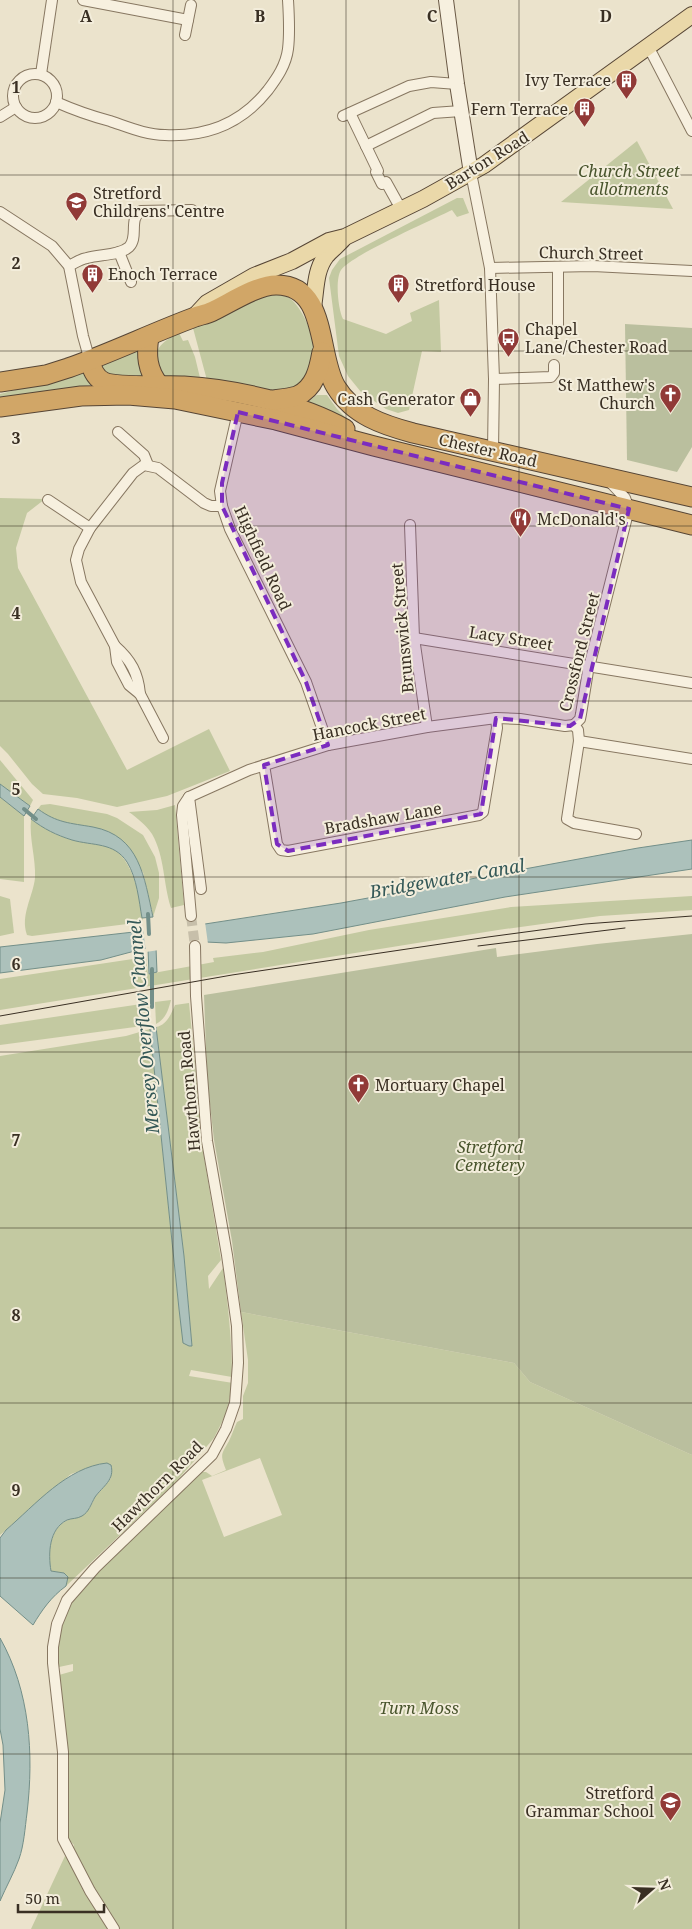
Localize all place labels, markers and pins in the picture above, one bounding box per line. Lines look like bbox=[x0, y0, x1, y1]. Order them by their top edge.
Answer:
building icon: Ivy Terrace bbox=[615, 68, 639, 99]
place label: Ivy Terrace bbox=[525, 69, 611, 91]
building icon: Fern Terrace bbox=[572, 97, 596, 128]
place label: Fern Terrace bbox=[471, 98, 568, 120]
place label: Stretford Childrens' Centre bbox=[93, 182, 225, 222]
school or university icon: Stretford Childrens' Centre bbox=[65, 190, 89, 221]
building icon: Enoch Terrace bbox=[80, 262, 104, 293]
place label: Enoch Terrace bbox=[108, 263, 217, 285]
building icon: Stretford House bbox=[387, 273, 411, 304]
place label: Stretford House bbox=[415, 274, 536, 296]
place label: Chapel Lane/Chester Road bbox=[525, 318, 668, 358]
bus stop icon: Chapel Lane/Chester Road bbox=[497, 326, 521, 357]
place label: St Matthew's Church bbox=[558, 374, 655, 414]
church icon: St Matthew's Church bbox=[659, 382, 683, 413]
shop icon: Cash Generator bbox=[459, 387, 483, 418]
place label: Cash Generator bbox=[337, 388, 455, 410]
restaurant icon: McDonald's bbox=[509, 507, 533, 538]
place label: McDonald's bbox=[537, 508, 626, 530]
church icon: Mortuary Chapel bbox=[347, 1073, 371, 1104]
place label: Mortuary Chapel bbox=[375, 1074, 505, 1096]
place label: Stretford Grammar School bbox=[525, 1782, 654, 1822]
school or university icon: Stretford Grammar School bbox=[658, 1790, 682, 1821]

